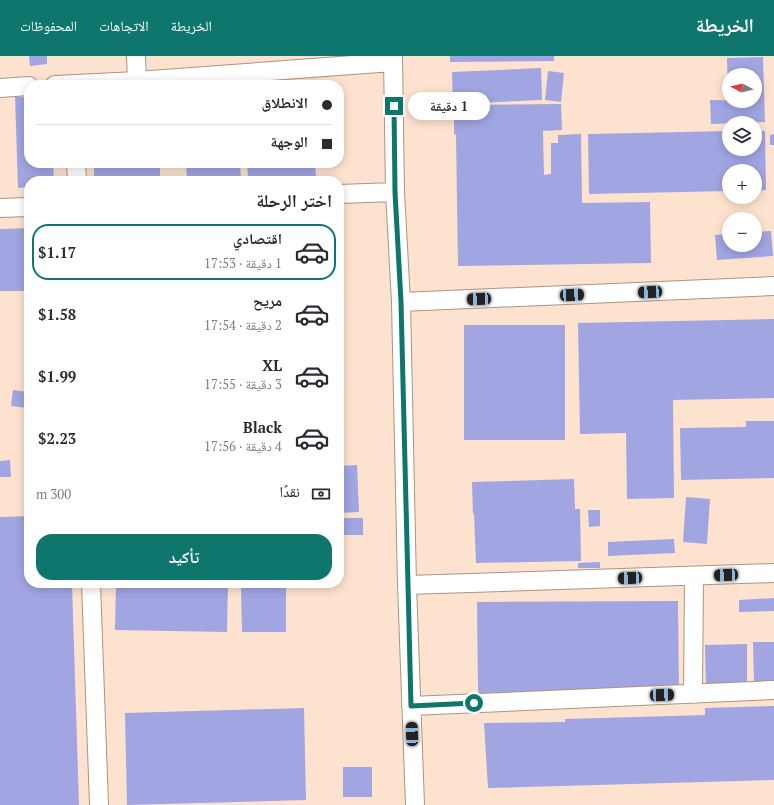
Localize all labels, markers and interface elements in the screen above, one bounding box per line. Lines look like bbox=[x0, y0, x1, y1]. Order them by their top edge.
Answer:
text: الخريطة bbox=[696, 12, 754, 37]
text: المحفوظات bbox=[20, 16, 77, 35]
text: الاتجاهات bbox=[99, 16, 149, 35]
text: الخريطة bbox=[171, 16, 212, 35]
north arrow bbox=[722, 68, 762, 108]
map controls bbox=[722, 68, 762, 252]
text: الانطلاق bbox=[262, 92, 308, 112]
callout: 1 دقيقة bbox=[408, 92, 490, 120]
route end bbox=[385, 97, 403, 115]
text: 1 دقيقة bbox=[430, 97, 468, 115]
button: layers bbox=[722, 116, 762, 156]
text: الوجهة bbox=[270, 131, 308, 151]
button: + bbox=[722, 164, 762, 204]
text: اختر الرحلة bbox=[256, 188, 332, 212]
button: − bbox=[722, 212, 762, 252]
text: اقتصادي bbox=[233, 228, 282, 248]
icon: car bbox=[294, 234, 330, 270]
text: $1.17 bbox=[38, 242, 76, 262]
text: 1 دقيقة · 17:53 bbox=[204, 254, 282, 272]
car bbox=[638, 285, 662, 299]
car bbox=[560, 288, 584, 302]
text: مريح bbox=[253, 290, 282, 310]
car bbox=[467, 293, 491, 305]
icon: car bbox=[294, 296, 330, 332]
text: $1.58 bbox=[38, 304, 76, 324]
text: 2 دقيقة · 17:54 bbox=[204, 316, 282, 334]
text: XL bbox=[262, 355, 282, 375]
icon: car bbox=[294, 358, 330, 394]
text: $1.99 bbox=[38, 366, 76, 386]
text: 3 دقيقة · 17:55 bbox=[204, 375, 282, 393]
text: Black bbox=[243, 417, 282, 437]
icon: car bbox=[294, 420, 330, 456]
text: $2.23 bbox=[38, 428, 76, 448]
text: 4 دقيقة · 17:56 bbox=[204, 437, 282, 455]
text: نقدًا bbox=[279, 481, 300, 501]
icon: cash bbox=[310, 483, 332, 505]
text: 300 m bbox=[36, 485, 71, 503]
button: تأكيد bbox=[36, 534, 332, 580]
car bbox=[714, 569, 738, 581]
car bbox=[618, 572, 642, 584]
car bbox=[650, 689, 674, 701]
route start bbox=[465, 694, 483, 712]
car bbox=[406, 722, 418, 746]

